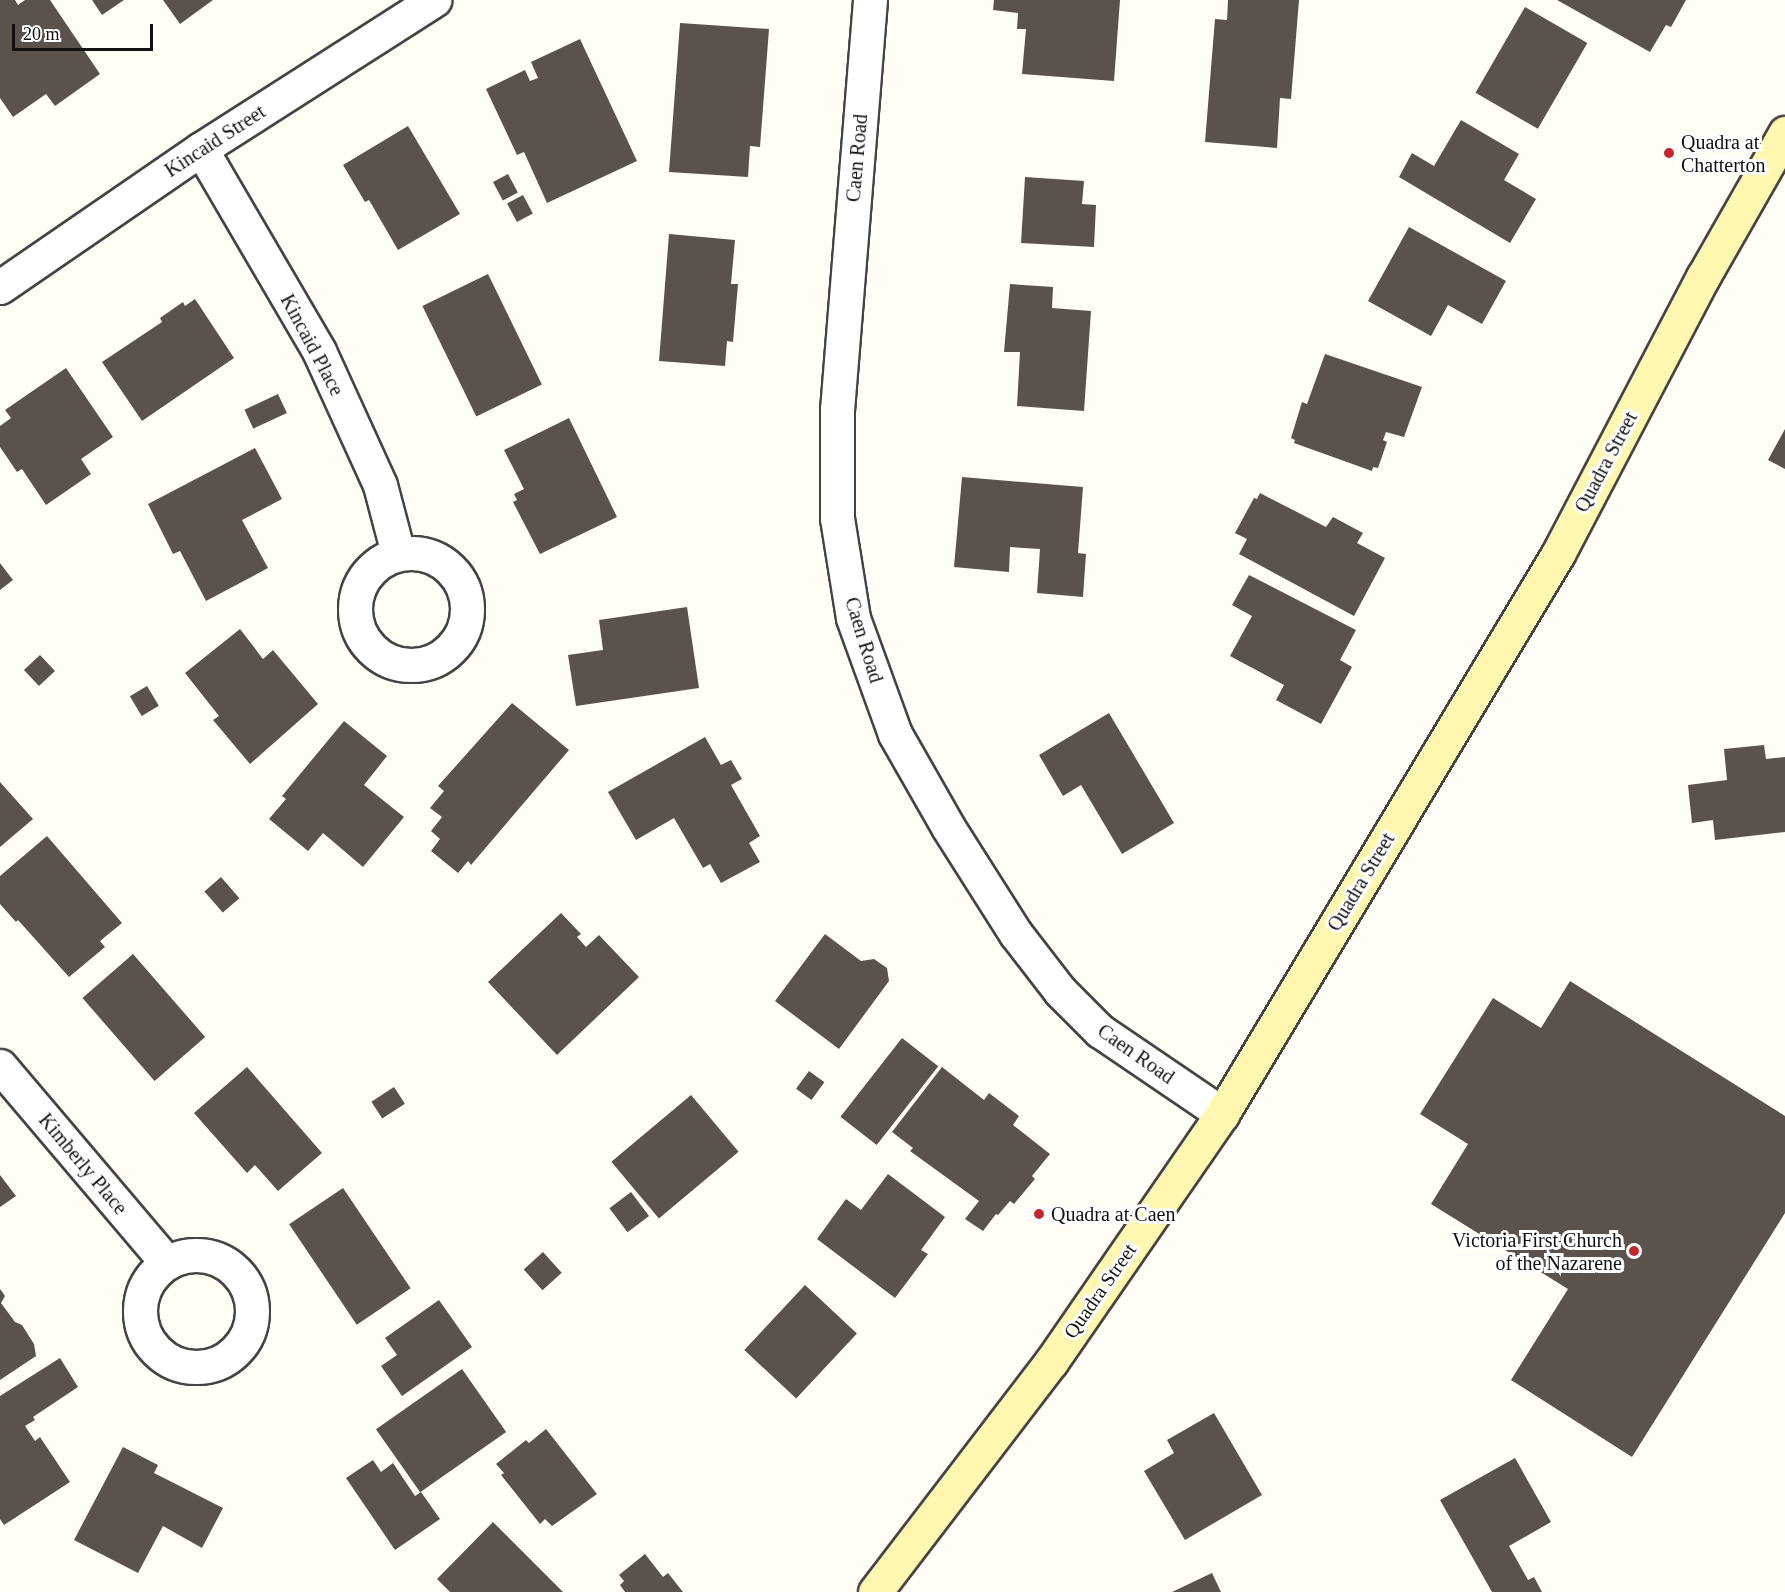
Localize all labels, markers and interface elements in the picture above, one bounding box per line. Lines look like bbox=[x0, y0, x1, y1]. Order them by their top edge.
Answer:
scale bar bbox=[15, 12, 156, 50]
text: 20 m bbox=[23, 24, 60, 44]
street label: Kincaid Street bbox=[160, 100, 270, 182]
street label: Caen Road bbox=[841, 113, 873, 203]
place label: Quadra at Chatterton bbox=[1681, 130, 1765, 177]
marker: Quadra at Chatterton bbox=[1662, 146, 1676, 160]
street label: Kincaid Place bbox=[275, 290, 349, 400]
street label: Quadra Street bbox=[1569, 408, 1643, 516]
street label: Caen Road bbox=[840, 594, 888, 686]
street label: Quadra Street bbox=[1322, 828, 1400, 936]
street label: Caen Road bbox=[1093, 1019, 1179, 1089]
street label: Kimberly Place bbox=[34, 1108, 132, 1220]
place label: Quadra at Caen bbox=[1051, 1202, 1175, 1226]
marker: Quadra at Caen bbox=[1032, 1207, 1046, 1221]
place label: Victoria First Church of the Nazarene bbox=[1452, 1228, 1622, 1275]
street label: Quadra Street bbox=[1058, 1239, 1142, 1343]
marker: Victoria First Church of the Nazarene bbox=[1627, 1244, 1641, 1258]

